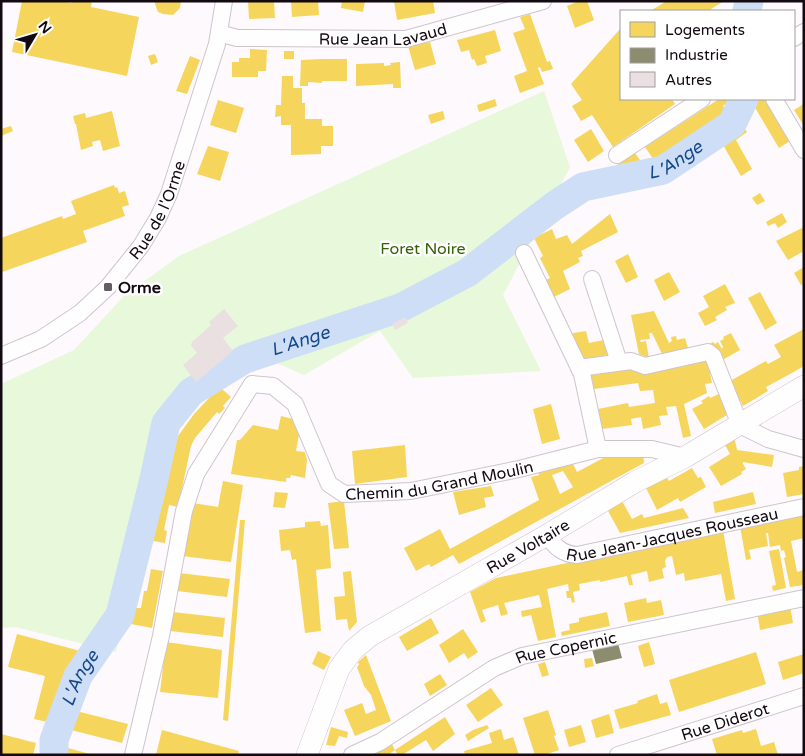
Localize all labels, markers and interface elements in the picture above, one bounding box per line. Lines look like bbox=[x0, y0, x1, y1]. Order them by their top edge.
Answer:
north arrow bbox=[10, 10, 60, 60]
legend bbox=[620, 10, 795, 100]
text: N bbox=[35, 18, 55, 37]
street label: Rue Jean Lavaud bbox=[319, 19, 449, 51]
text: Logements bbox=[665, 21, 745, 39]
text: Industrie bbox=[665, 46, 728, 64]
text: Autres bbox=[665, 71, 712, 89]
water label: L'Ange bbox=[646, 135, 707, 184]
street label: Rue de l'Orme bbox=[125, 158, 190, 264]
park label: Foret Noire bbox=[380, 239, 466, 259]
place label: Orme bbox=[118, 278, 161, 298]
marker: Orme bbox=[102, 281, 114, 293]
water label: L'Ange bbox=[268, 321, 333, 361]
street label: Chemin du Grand Moulin bbox=[345, 457, 535, 505]
street label: Rue Jean-Jacques Rousseau bbox=[564, 504, 780, 566]
street label: Rue Voltaire bbox=[483, 515, 573, 578]
street label: Rue Copernic bbox=[512, 628, 618, 669]
water label: L'Ange bbox=[57, 645, 104, 709]
street label: Rue Diderot bbox=[679, 699, 771, 745]

